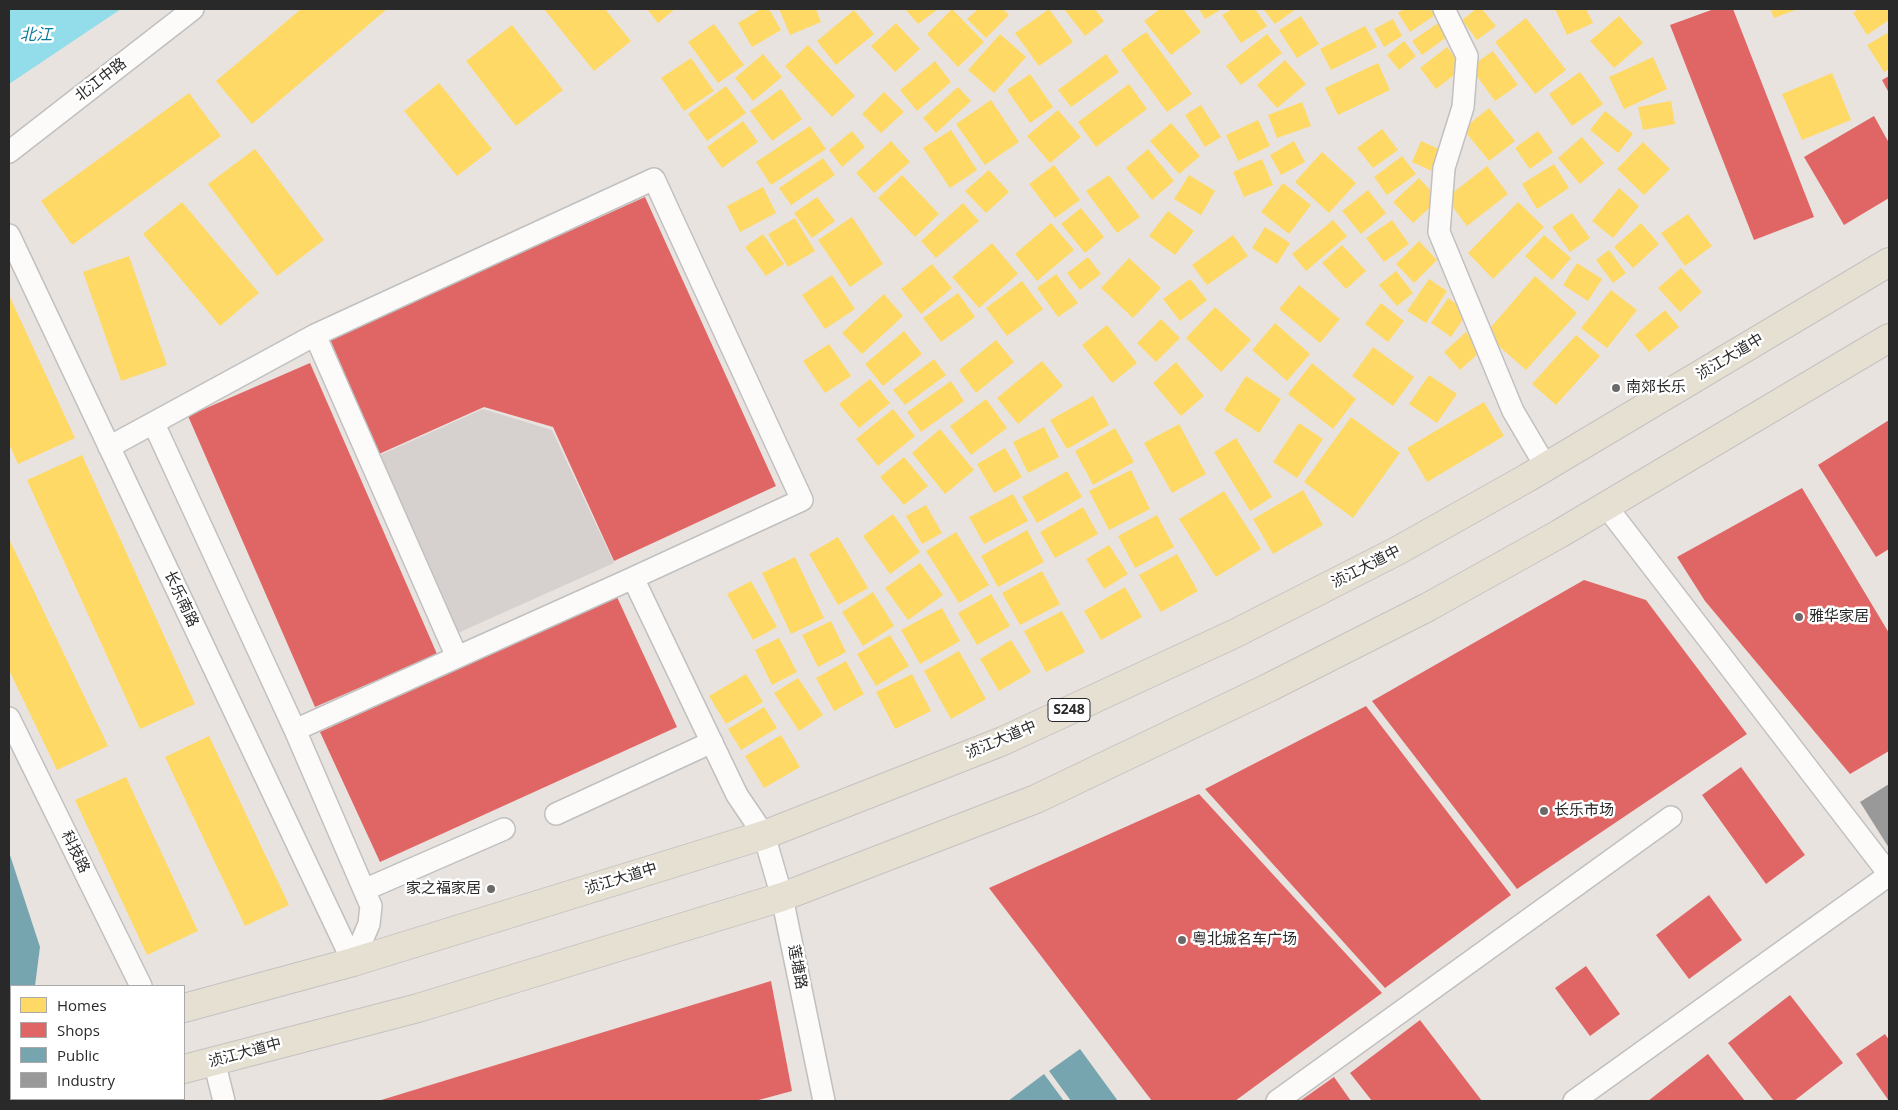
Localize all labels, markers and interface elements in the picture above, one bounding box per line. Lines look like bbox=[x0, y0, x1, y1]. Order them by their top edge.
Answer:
water label: 北江 bbox=[20, 25, 52, 45]
street label: 北江中路 bbox=[72, 54, 130, 106]
street label: 浈江大道中 bbox=[1693, 330, 1767, 384]
place label: 南郊长乐 bbox=[1626, 379, 1686, 397]
marker: 南郊长乐 bbox=[1610, 382, 1622, 394]
street label: 浈江大道中 bbox=[1329, 542, 1403, 592]
street label: 长乐南路 bbox=[160, 568, 202, 630]
place label: 雅华家居 bbox=[1809, 608, 1869, 626]
marker: 雅华家居 bbox=[1793, 611, 1805, 623]
road number: S248 bbox=[1048, 698, 1090, 722]
street label: 浈江大道中 bbox=[963, 717, 1039, 763]
place label: 长乐市场 bbox=[1554, 802, 1614, 820]
marker: 长乐市场 bbox=[1538, 805, 1550, 817]
street label: 科技路 bbox=[57, 828, 93, 876]
street label: 浈江大道中 bbox=[583, 859, 659, 899]
place label: 家之福家居 bbox=[406, 880, 481, 898]
marker: 家之福家居 bbox=[485, 883, 497, 895]
place label: 粤北城名车广场 bbox=[1192, 931, 1297, 949]
marker: 粤北城名车广场 bbox=[1176, 934, 1188, 946]
street label: 莲塘路 bbox=[784, 943, 810, 991]
legend bbox=[10, 985, 185, 1100]
text: Homes bbox=[57, 995, 107, 1015]
text: Shops bbox=[57, 1020, 100, 1040]
street label: 浈江大道中 bbox=[206, 1035, 284, 1071]
text: Public bbox=[57, 1045, 99, 1065]
text: Industry bbox=[57, 1070, 115, 1090]

